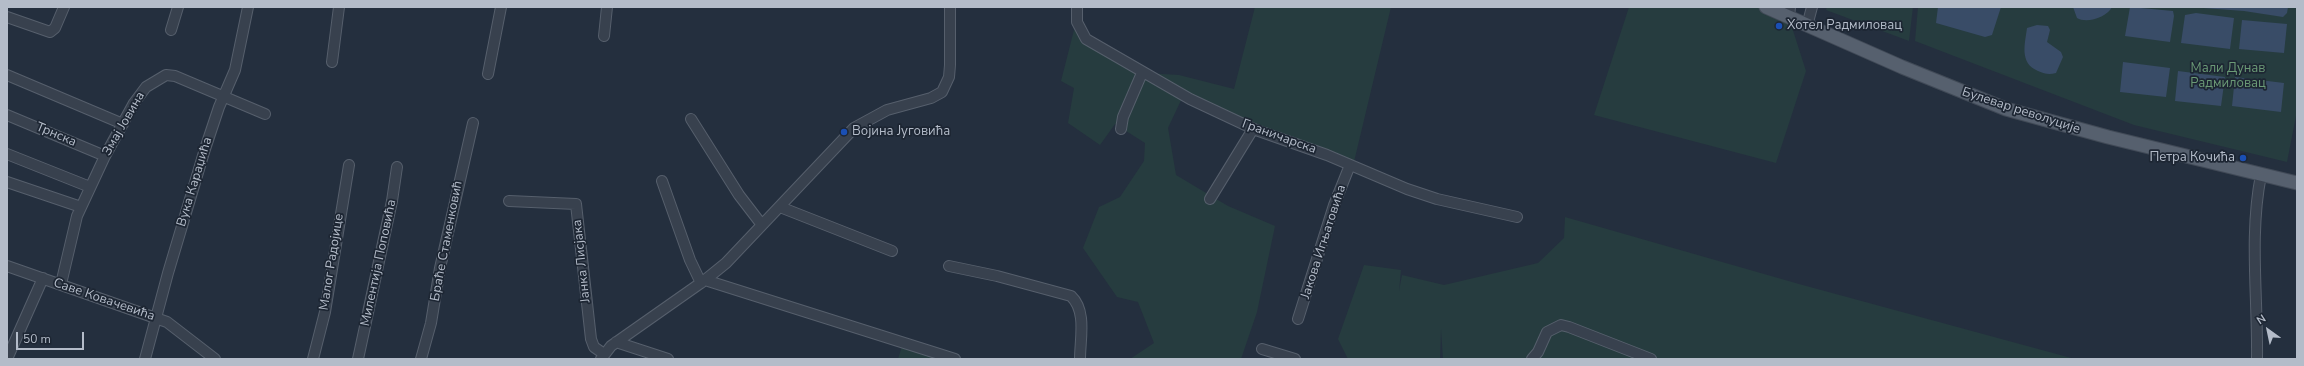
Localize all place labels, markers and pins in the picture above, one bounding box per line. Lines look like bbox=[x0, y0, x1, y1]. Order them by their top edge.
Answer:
place label: Хотел Радмиловац bbox=[1787, 18, 1902, 34]
marker: Хотел Радмиловац bbox=[1774, 21, 1784, 31]
place label: Војина Југовића bbox=[852, 124, 950, 140]
marker: Војина Југовића bbox=[839, 127, 849, 137]
place label: Петра Кочића bbox=[2149, 150, 2235, 166]
marker: Петра Кочића bbox=[2238, 153, 2248, 163]

